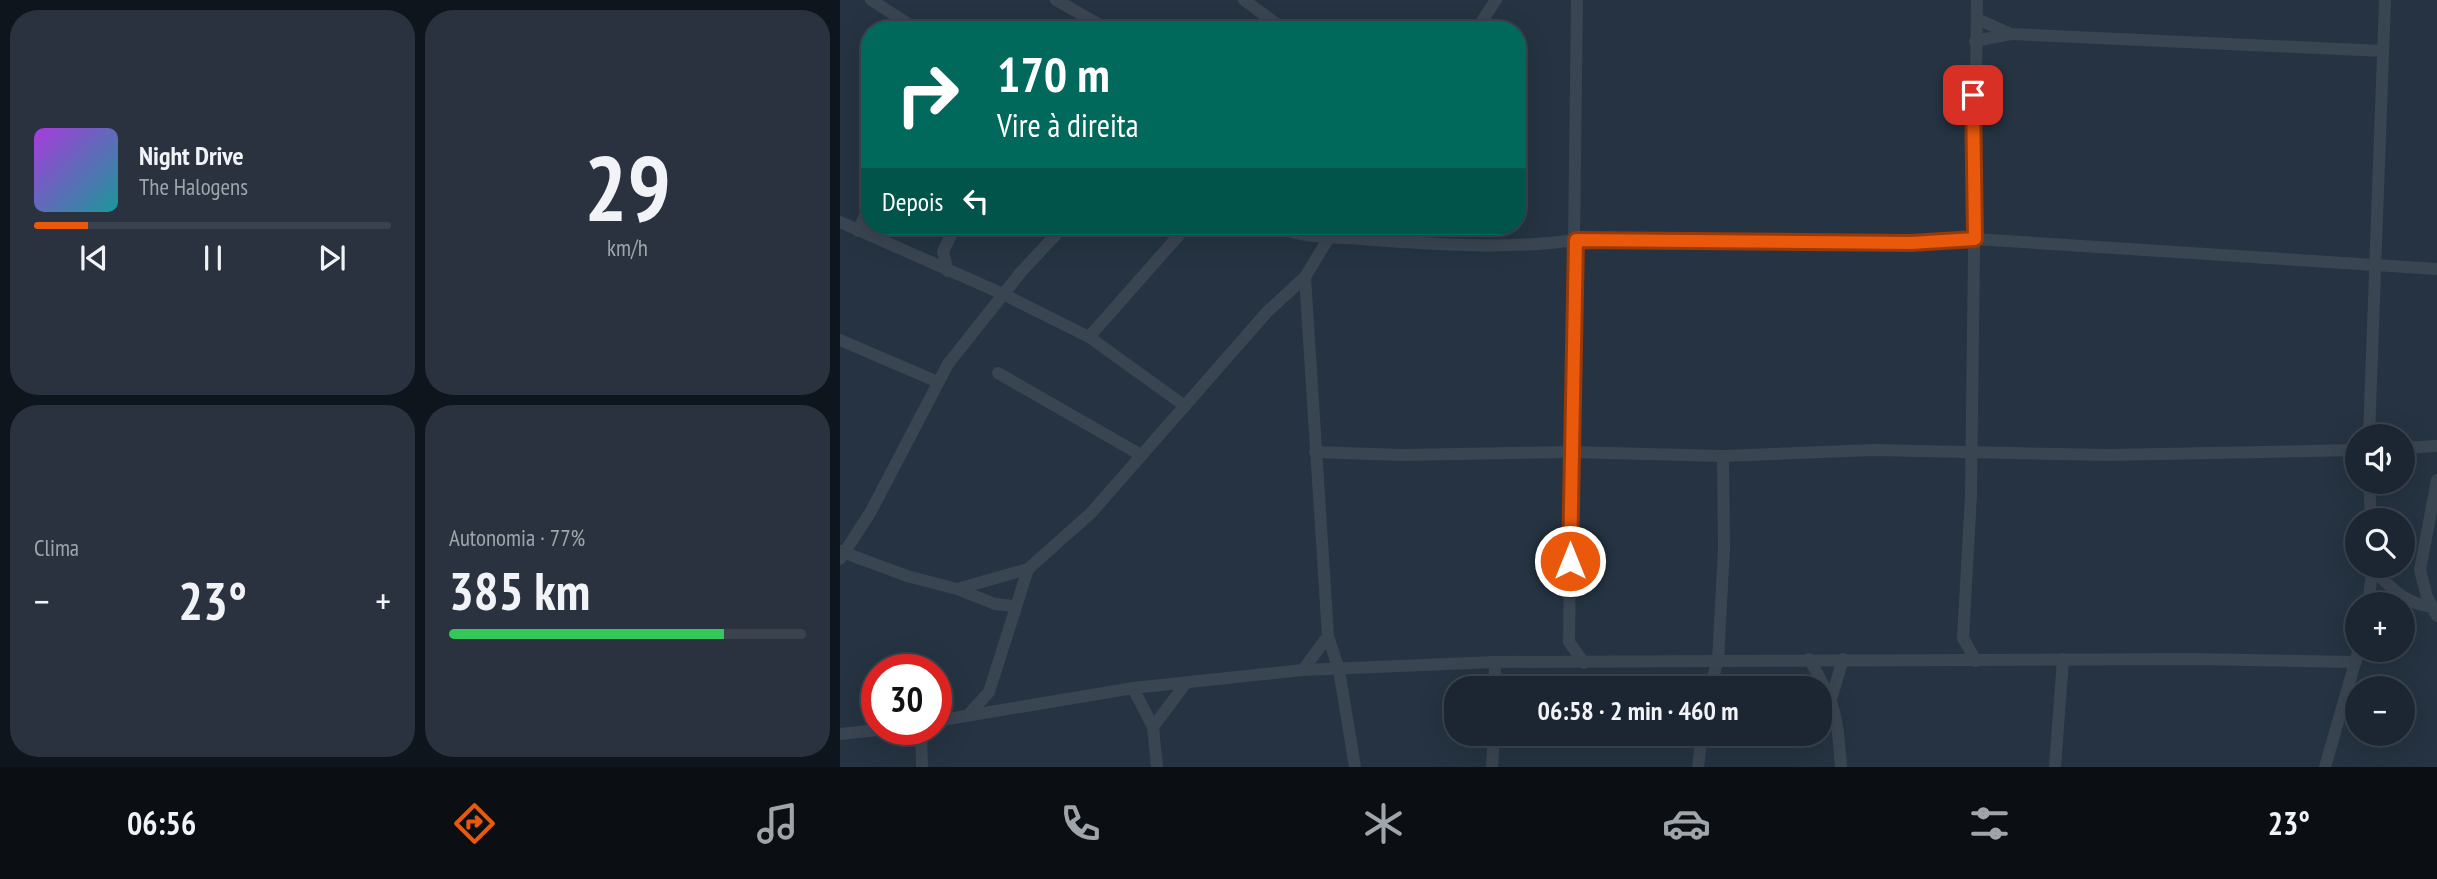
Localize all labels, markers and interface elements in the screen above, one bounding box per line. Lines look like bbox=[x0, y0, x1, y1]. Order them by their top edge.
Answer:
text: 170 m bbox=[997, 42, 1110, 106]
icon: right bbox=[882, 49, 973, 140]
pin bbox=[1943, 65, 2003, 125]
icon: arrive bbox=[1954, 76, 1992, 114]
text: Vire à direita bbox=[997, 104, 1138, 146]
text: 29 bbox=[584, 128, 671, 246]
text: Night Drive bbox=[139, 139, 244, 172]
text: The Halogens bbox=[139, 172, 248, 201]
icon: left bbox=[957, 182, 995, 220]
text: Depois bbox=[882, 185, 943, 218]
text: km/h bbox=[607, 233, 648, 262]
icon: previous bbox=[75, 239, 113, 277]
icon: pause bbox=[194, 239, 232, 277]
icon: next bbox=[313, 239, 351, 277]
map controls bbox=[2345, 424, 2415, 746]
button: sound bbox=[2345, 424, 2415, 494]
button: search bbox=[2345, 508, 2415, 578]
text: Autonomia · 77% bbox=[449, 523, 585, 552]
position arrow bbox=[1533, 524, 1607, 598]
text: Clima bbox=[34, 533, 79, 562]
text: 385 km bbox=[449, 557, 590, 624]
text: 23° bbox=[178, 567, 247, 634]
text: − bbox=[34, 576, 50, 625]
text: + bbox=[375, 576, 391, 625]
button: + bbox=[2345, 592, 2415, 662]
speed limit sign: 30 bbox=[861, 654, 952, 745]
button: − bbox=[2345, 676, 2415, 746]
text: 06:58 · 2 min · 460 m bbox=[1538, 694, 1738, 727]
icon: directions bbox=[450, 799, 499, 848]
icon: music bbox=[753, 799, 802, 848]
icon: phone bbox=[1056, 799, 1105, 848]
icon: climate bbox=[1359, 799, 1408, 848]
icon: car bbox=[1662, 799, 1711, 848]
icon: filters bbox=[1965, 799, 2014, 848]
text: 06:56 bbox=[127, 802, 196, 844]
text: 23° bbox=[2268, 802, 2310, 844]

